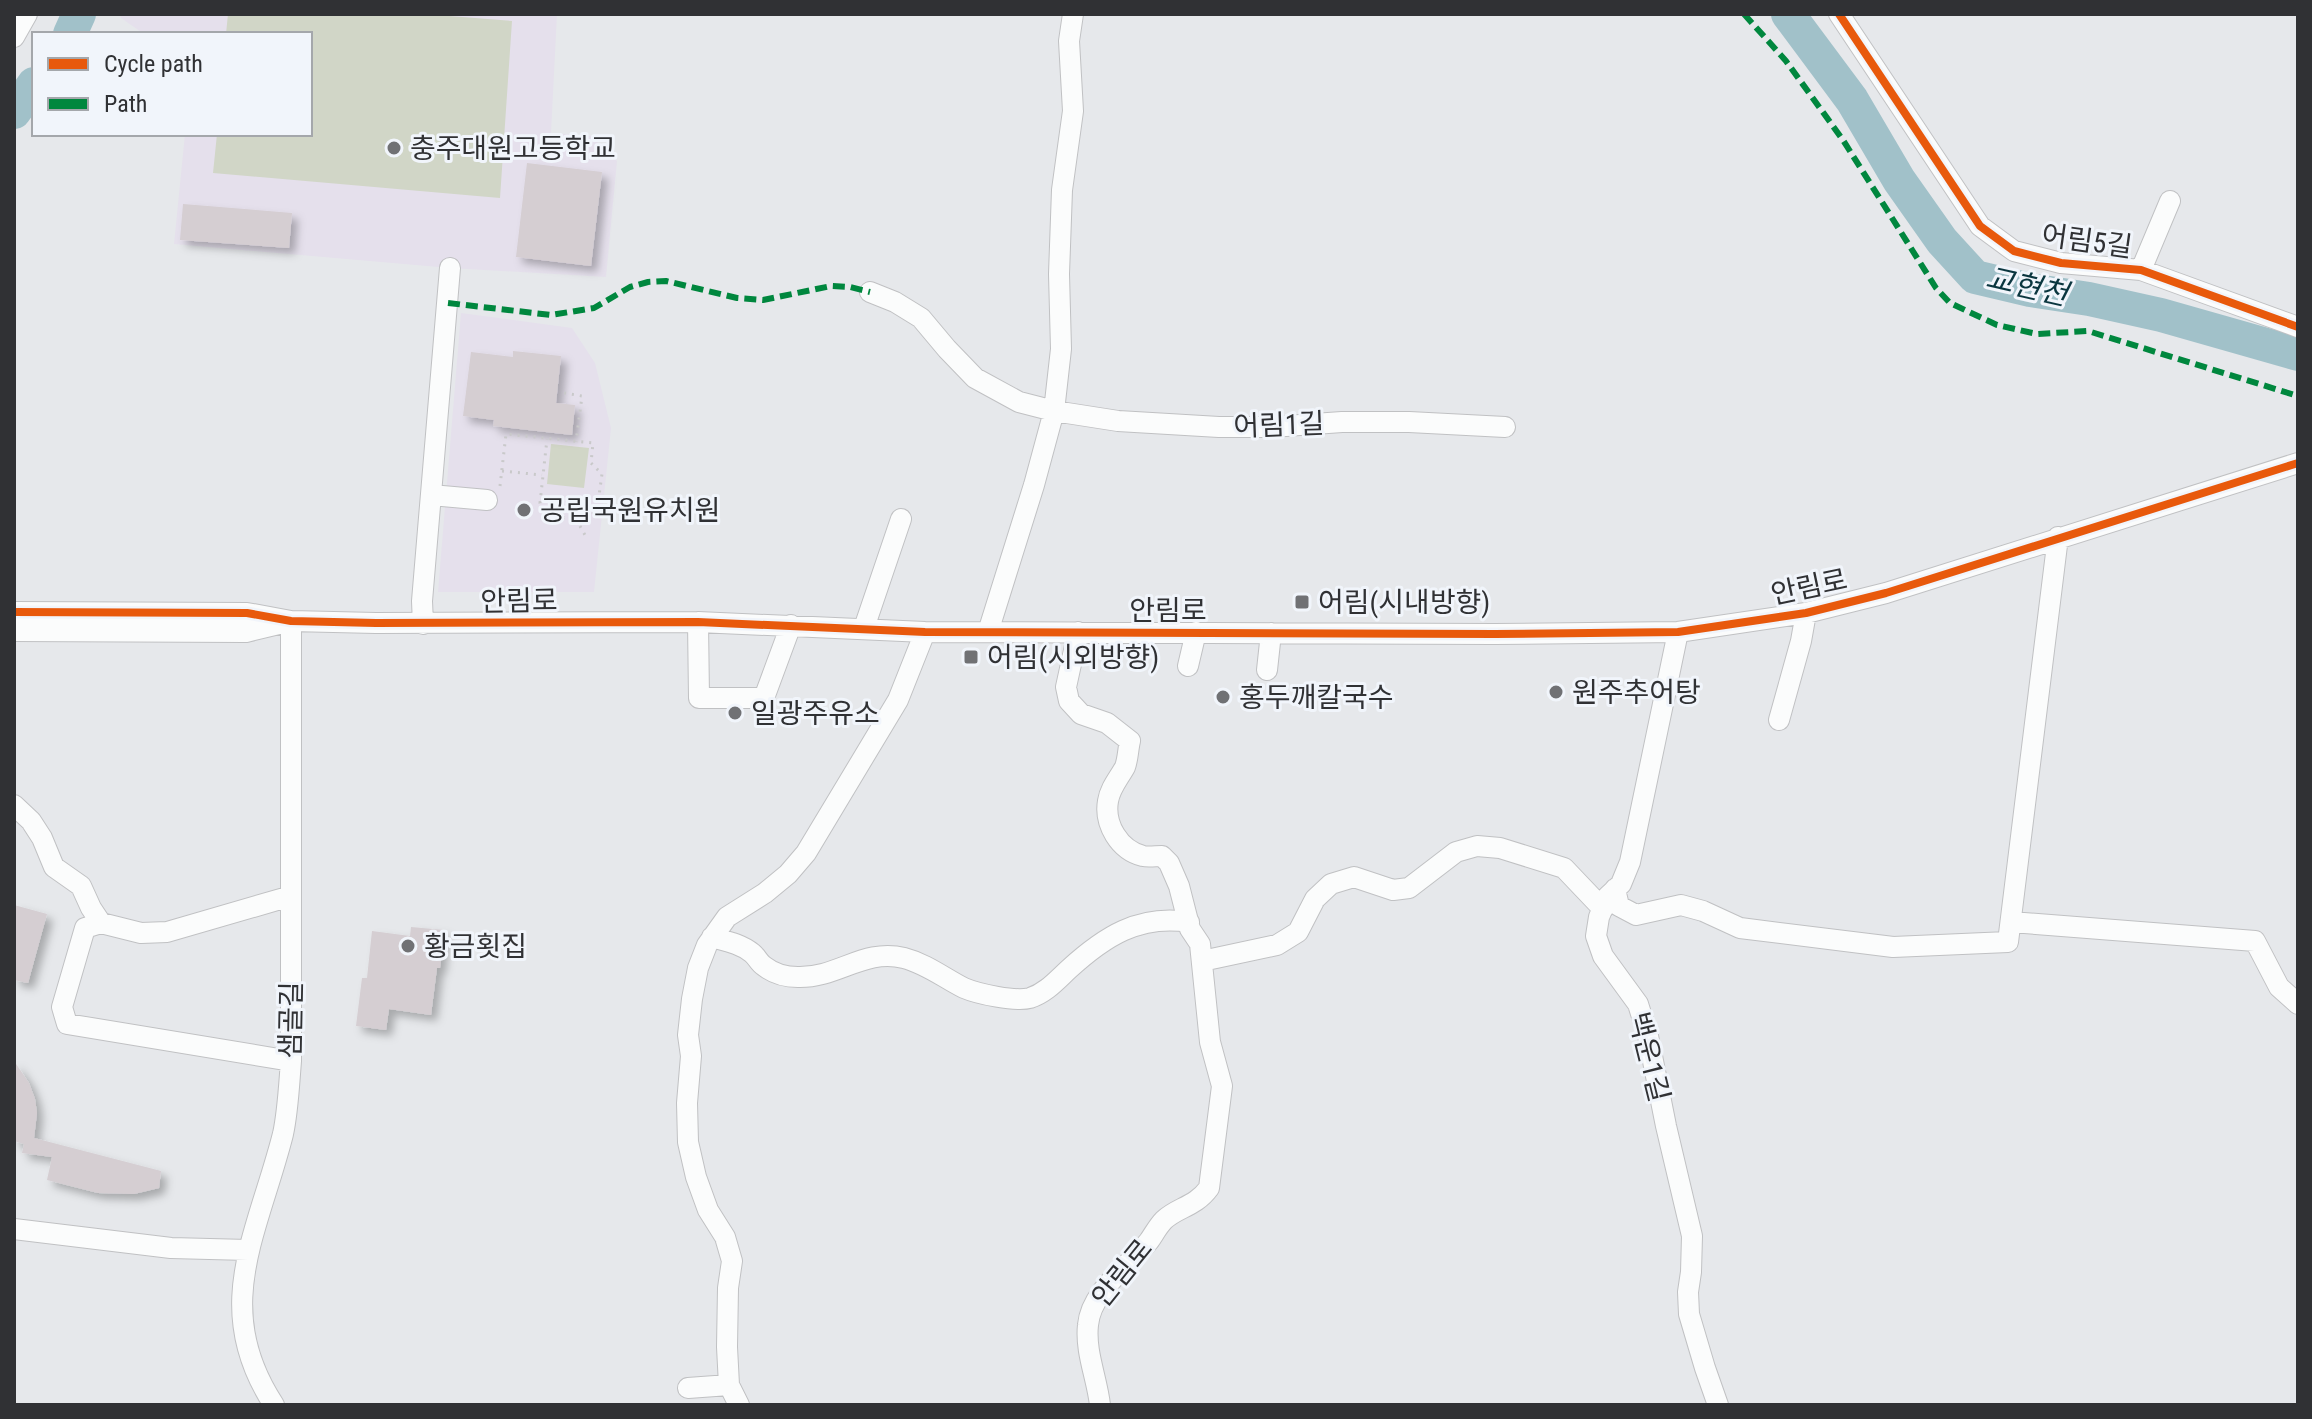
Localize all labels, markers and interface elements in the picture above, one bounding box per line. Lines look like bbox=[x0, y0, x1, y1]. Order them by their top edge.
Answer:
legend bbox=[32, 32, 312, 136]
text: Cycle path bbox=[104, 50, 203, 78]
text: Path bbox=[104, 90, 147, 118]
place label: 충주대원고등학교 bbox=[410, 132, 616, 165]
marker: 충주대원고등학교 bbox=[385, 139, 403, 157]
street label: 어림5길 bbox=[2040, 218, 2134, 264]
water label: 교현천 bbox=[1983, 260, 2075, 313]
street label: 어림1길 bbox=[1233, 407, 1325, 443]
place label: 공립국원유치원 bbox=[540, 494, 720, 527]
marker: 공립국원유치원 bbox=[515, 501, 533, 519]
street label: 안림로 bbox=[1768, 563, 1850, 611]
street label: 안림로 bbox=[480, 584, 558, 618]
place label: 어림(시내방향) bbox=[1318, 586, 1490, 619]
marker: 어림(시내방향) bbox=[1293, 593, 1311, 611]
street label: 안림로 bbox=[1129, 594, 1207, 627]
place label: 어림(시외방향) bbox=[987, 641, 1159, 674]
marker: 어림(시외방향) bbox=[962, 648, 980, 666]
place label: 원주추어탕 bbox=[1572, 676, 1701, 709]
place label: 홍두깨칼국수 bbox=[1239, 681, 1394, 714]
marker: 원주추어탕 bbox=[1547, 683, 1565, 701]
marker: 홍두깨칼국수 bbox=[1214, 688, 1232, 706]
place label: 일광주유소 bbox=[751, 697, 880, 730]
marker: 일광주유소 bbox=[726, 704, 744, 722]
place label: 황금횟집 bbox=[424, 930, 527, 963]
marker: 황금횟집 bbox=[399, 937, 417, 955]
street label: 샘골길 bbox=[274, 981, 308, 1059]
street label: 백운1길 bbox=[1622, 1009, 1676, 1105]
street label: 안림로 bbox=[1085, 1233, 1159, 1313]

